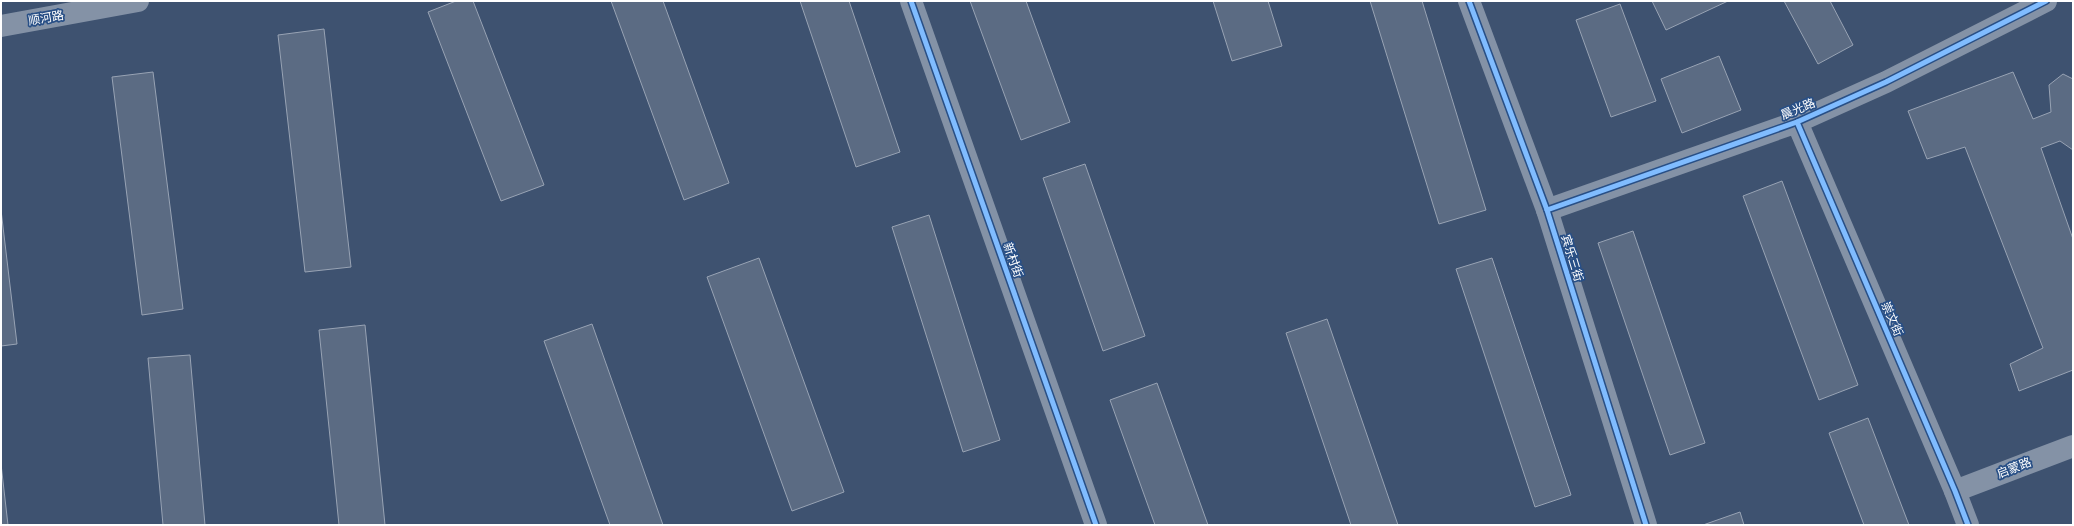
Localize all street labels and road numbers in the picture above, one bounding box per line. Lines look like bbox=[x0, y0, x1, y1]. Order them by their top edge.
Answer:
street label: 顺河路 bbox=[27, 8, 65, 28]
street label: 晨光路 bbox=[1779, 96, 1817, 122]
street label: 宾乐三街 bbox=[1558, 233, 1586, 283]
street label: 新村街 bbox=[1001, 241, 1025, 279]
street label: 崇文街 bbox=[1879, 300, 1905, 338]
street label: 启蒙路 bbox=[1995, 455, 2033, 481]

